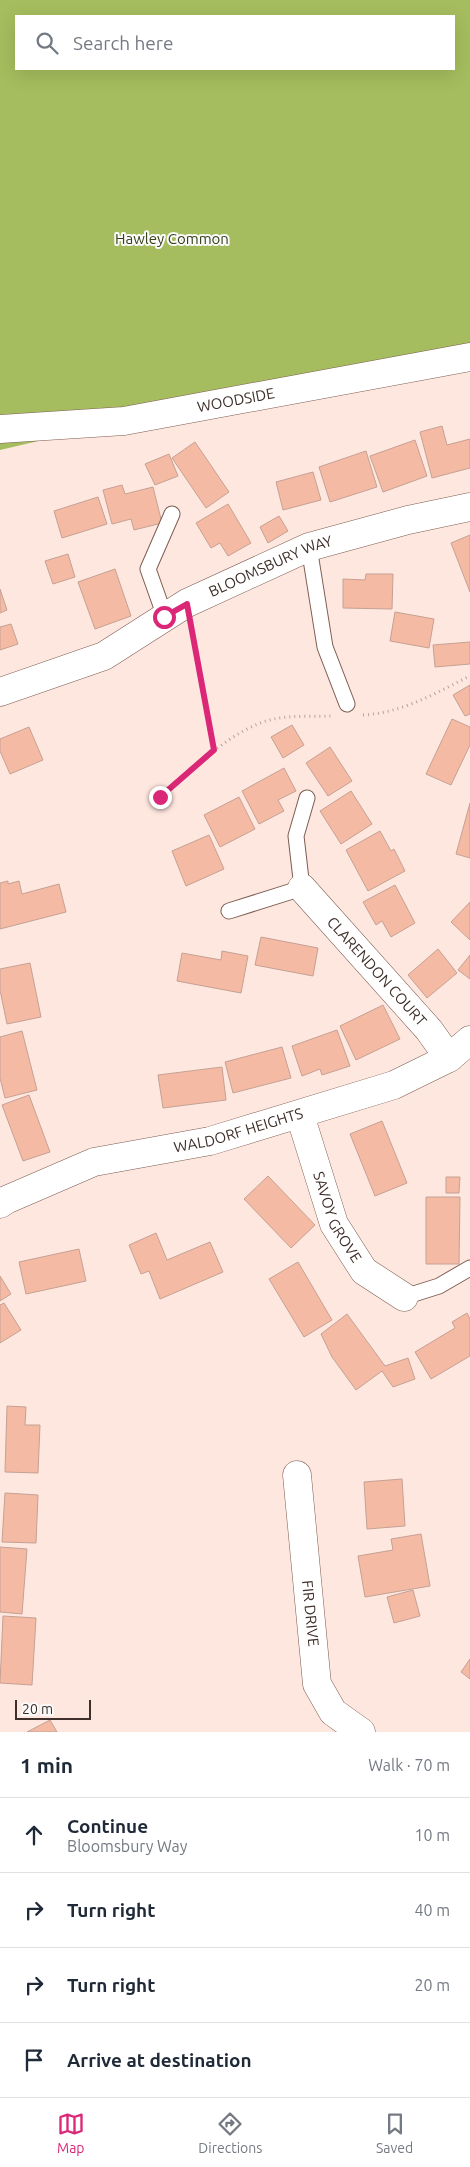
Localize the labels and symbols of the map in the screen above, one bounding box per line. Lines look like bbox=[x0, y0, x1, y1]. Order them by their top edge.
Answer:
park label: Hawley Common bbox=[115, 230, 229, 247]
street label: WOODSIDE bbox=[196, 384, 276, 415]
street label: BLOOMSBURY WAY bbox=[206, 532, 334, 600]
route start bbox=[153, 606, 176, 629]
route end bbox=[149, 786, 172, 809]
street label: CLARENDON COURT bbox=[324, 913, 431, 1030]
street label: WALDORF HEIGHTS bbox=[172, 1104, 305, 1155]
street label: SAVOY GROVE bbox=[310, 1169, 365, 1265]
street label: FIR DRIVE bbox=[299, 1580, 322, 1647]
scale bar bbox=[15, 1697, 91, 1720]

